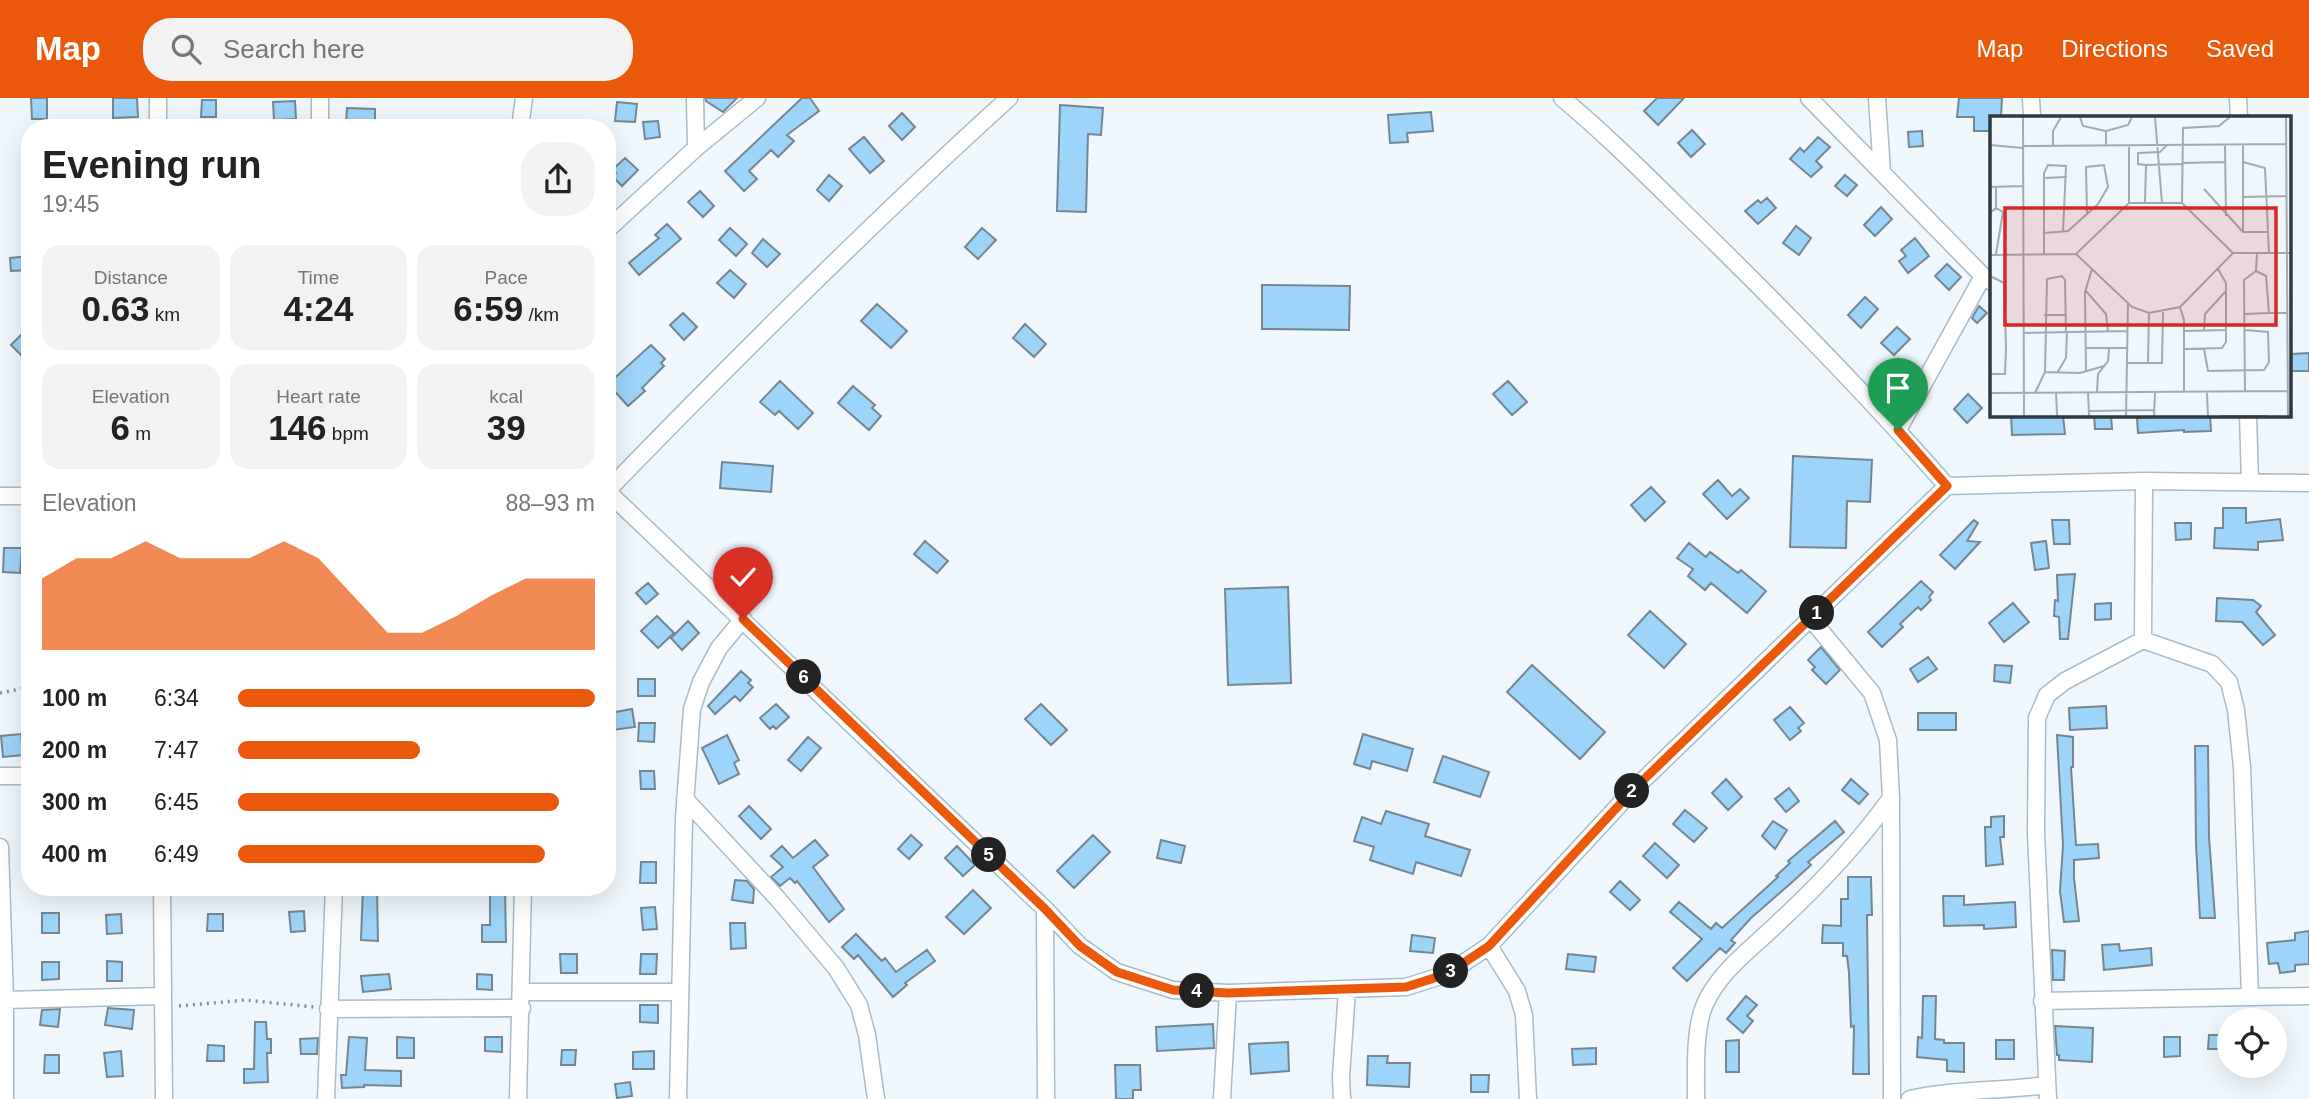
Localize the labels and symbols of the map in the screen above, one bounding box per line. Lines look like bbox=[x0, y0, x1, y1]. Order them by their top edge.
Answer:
inset map bbox=[1990, 116, 2292, 416]
pin bbox=[1868, 358, 1928, 430]
pin bbox=[713, 547, 773, 619]
pin: 1 bbox=[1800, 596, 1834, 630]
pin: 6 bbox=[786, 660, 822, 694]
pin: 2 bbox=[1614, 774, 1650, 808]
pin: 5 bbox=[972, 838, 1006, 872]
pin: 3 bbox=[1434, 954, 1468, 988]
pin: 4 bbox=[1180, 974, 1214, 1008]

